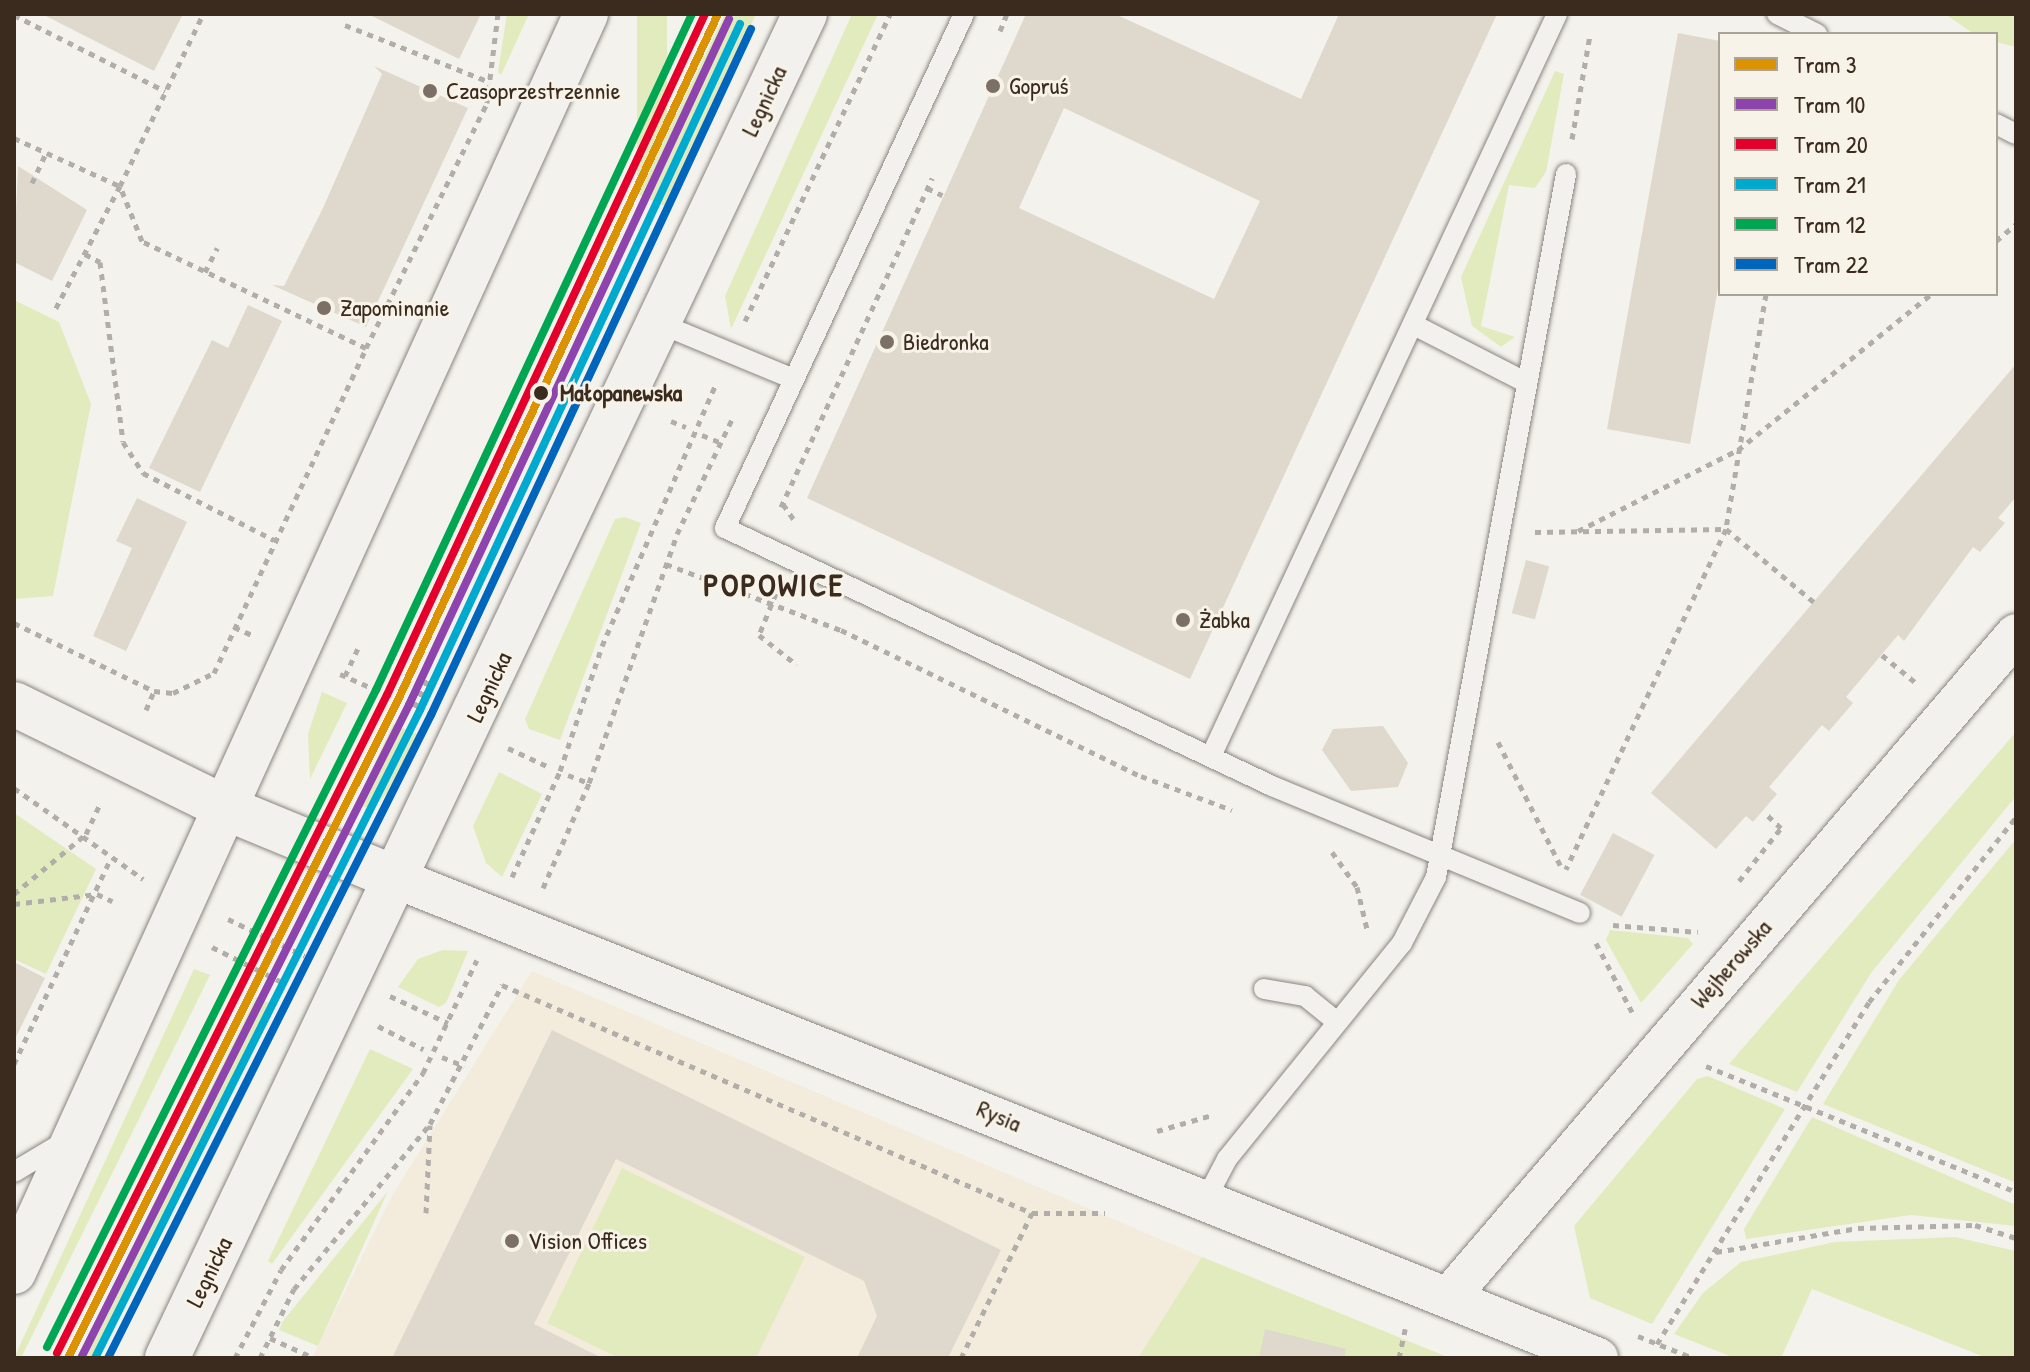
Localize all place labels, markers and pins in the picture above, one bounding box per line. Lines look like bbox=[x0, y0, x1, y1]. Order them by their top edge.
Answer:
place label: Gopruś bbox=[1009, 72, 1069, 100]
place label: Czasoprzestrzennie bbox=[446, 77, 620, 105]
marker: Gopruś bbox=[984, 77, 1002, 95]
marker: Czasoprzestrzennie bbox=[421, 82, 439, 100]
place label: Zapominanie bbox=[340, 294, 449, 322]
marker: Zapominanie bbox=[315, 299, 333, 317]
place label: Biedronka bbox=[903, 328, 989, 356]
marker: Biedronka bbox=[878, 333, 896, 351]
place label: Małopanewska bbox=[560, 379, 682, 407]
marker: Małopanewska bbox=[529, 381, 553, 405]
place label: Żabka bbox=[1199, 606, 1250, 634]
marker: Żabka bbox=[1174, 611, 1192, 629]
place label: Vision Offices bbox=[528, 1227, 647, 1255]
marker: Vision Offices bbox=[503, 1232, 521, 1250]

